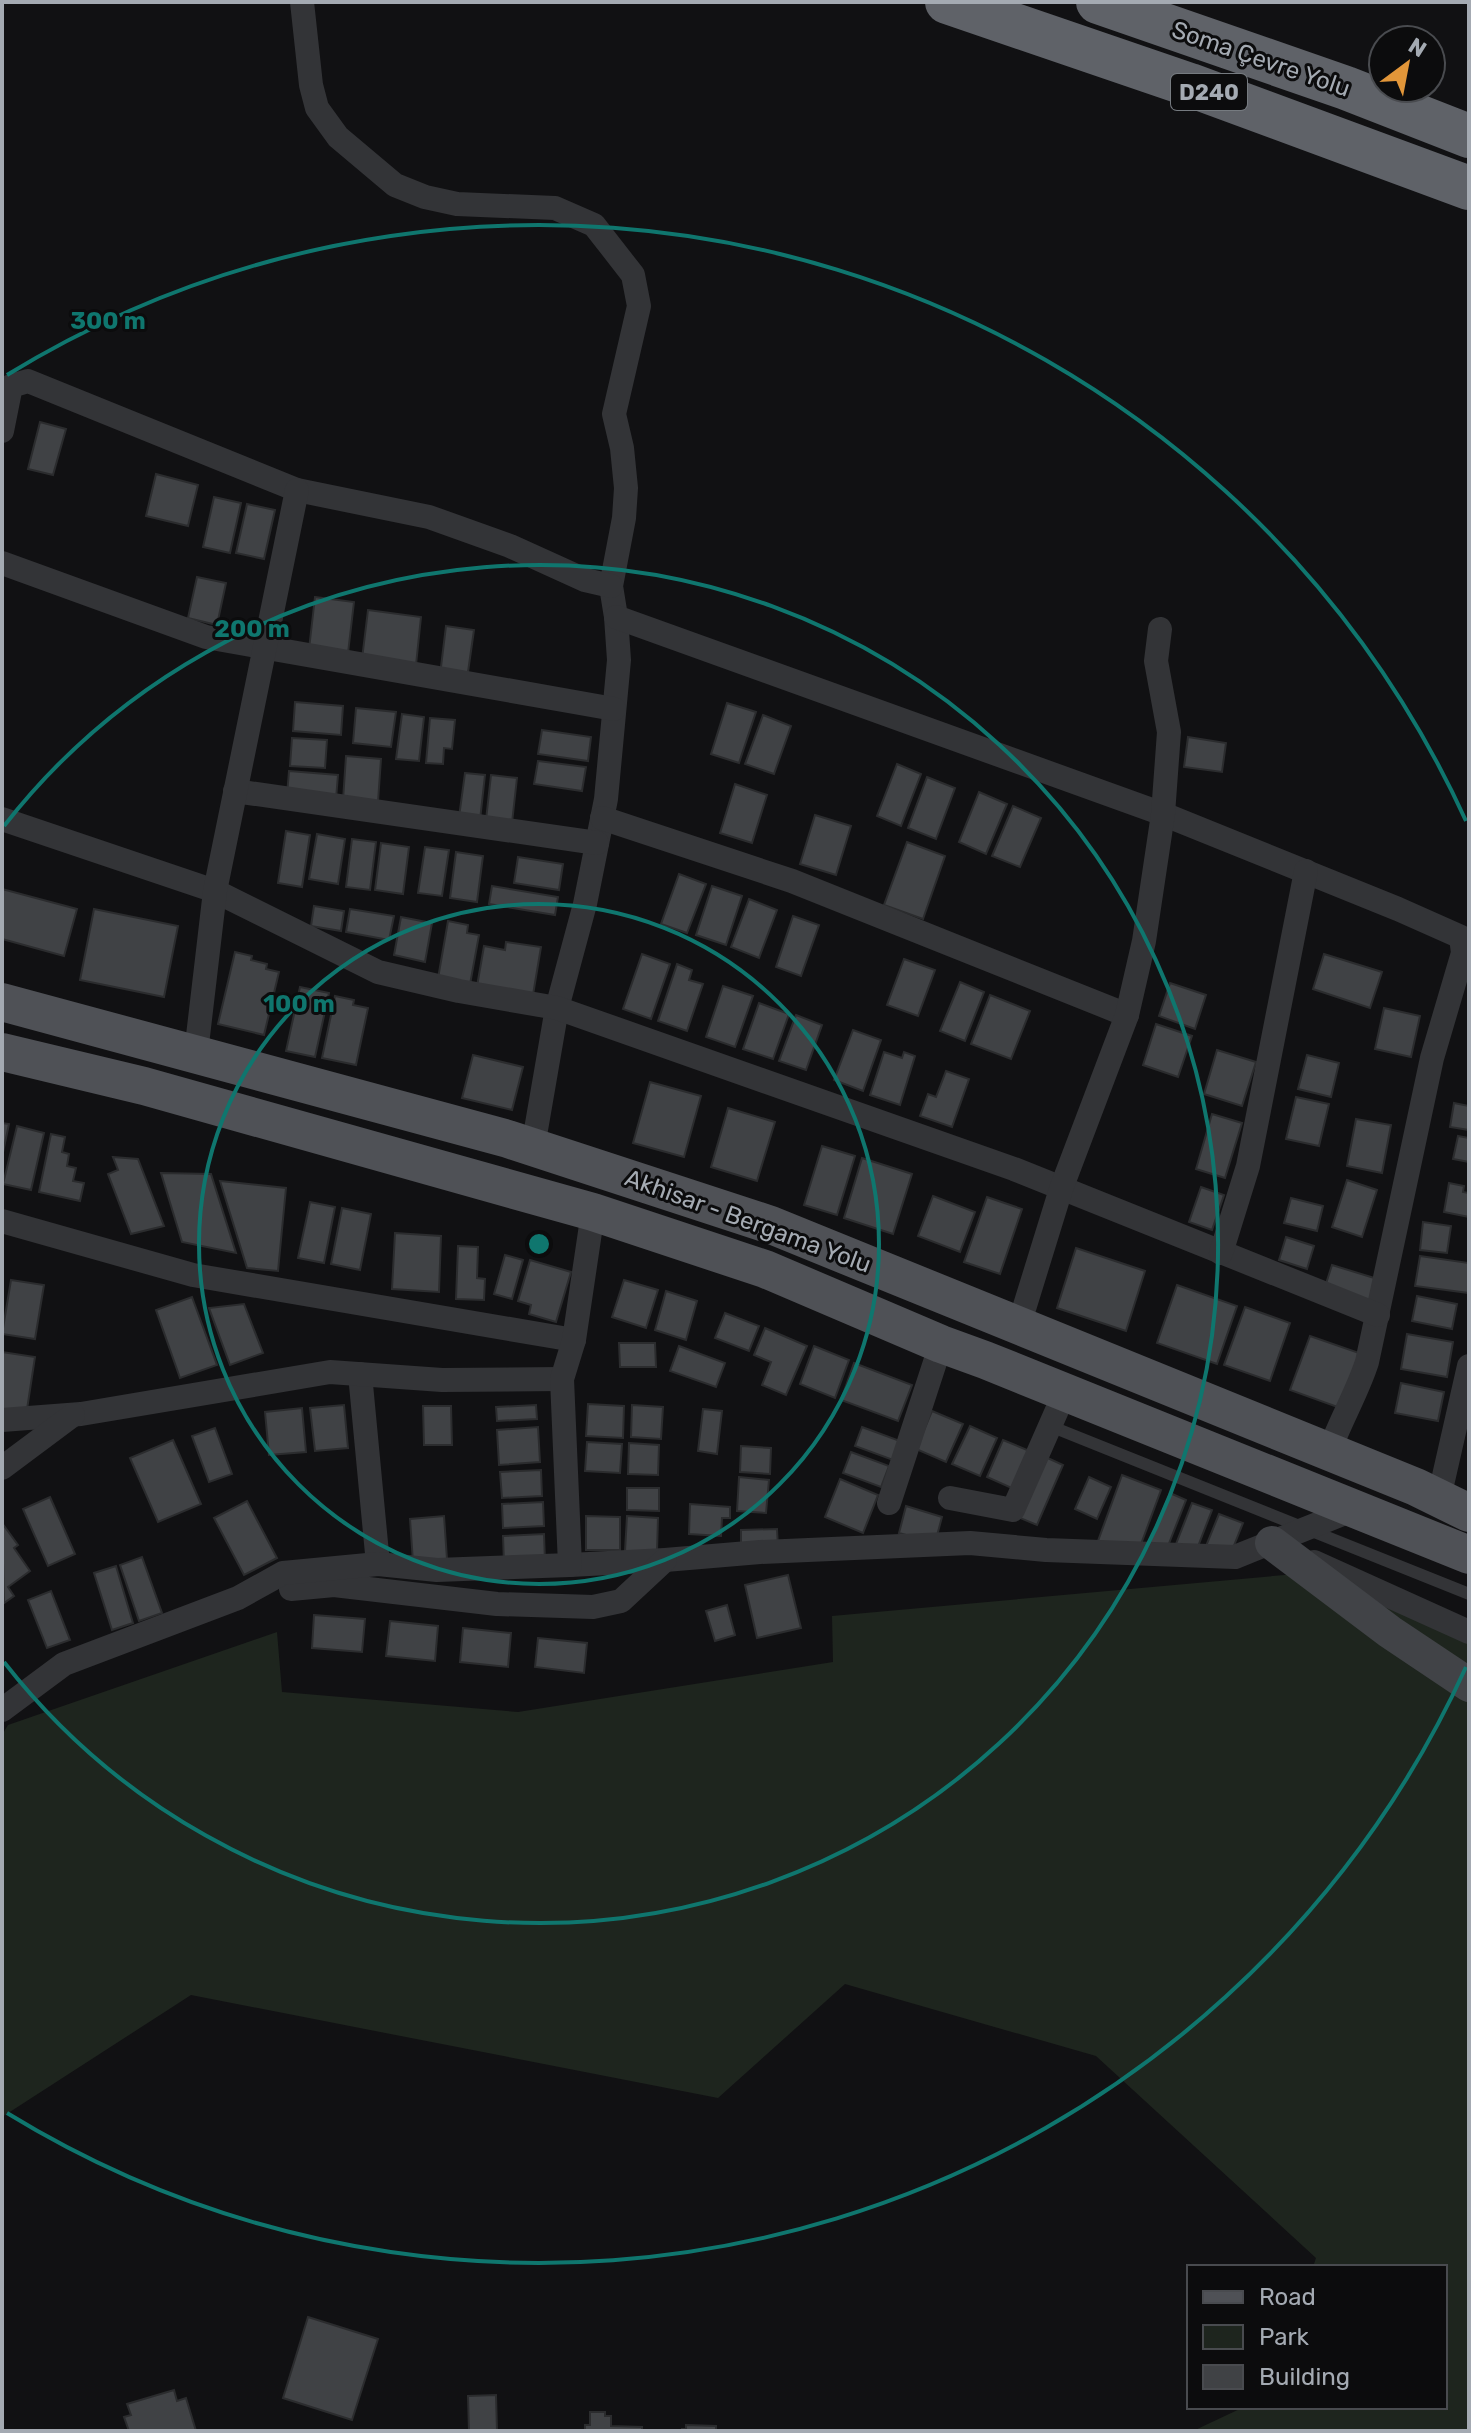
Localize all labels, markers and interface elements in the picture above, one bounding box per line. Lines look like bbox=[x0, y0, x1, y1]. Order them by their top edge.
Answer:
street label: Soma Çevre Yolu bbox=[1168, 15, 1354, 103]
north arrow bbox=[1367, 24, 1447, 104]
text: N bbox=[1403, 32, 1431, 63]
road number: D240 bbox=[1171, 74, 1247, 110]
text: 300 m bbox=[70, 307, 146, 335]
text: 200 m bbox=[214, 615, 290, 643]
text: 100 m bbox=[263, 990, 335, 1018]
street label: Akhisar - Bergama Yolu bbox=[621, 1163, 875, 1279]
centre of rings bbox=[525, 1230, 553, 1258]
legend bbox=[1187, 2265, 1447, 2409]
text: Road bbox=[1259, 2283, 1316, 2311]
text: Park bbox=[1259, 2323, 1310, 2351]
text: Building bbox=[1259, 2363, 1350, 2391]

